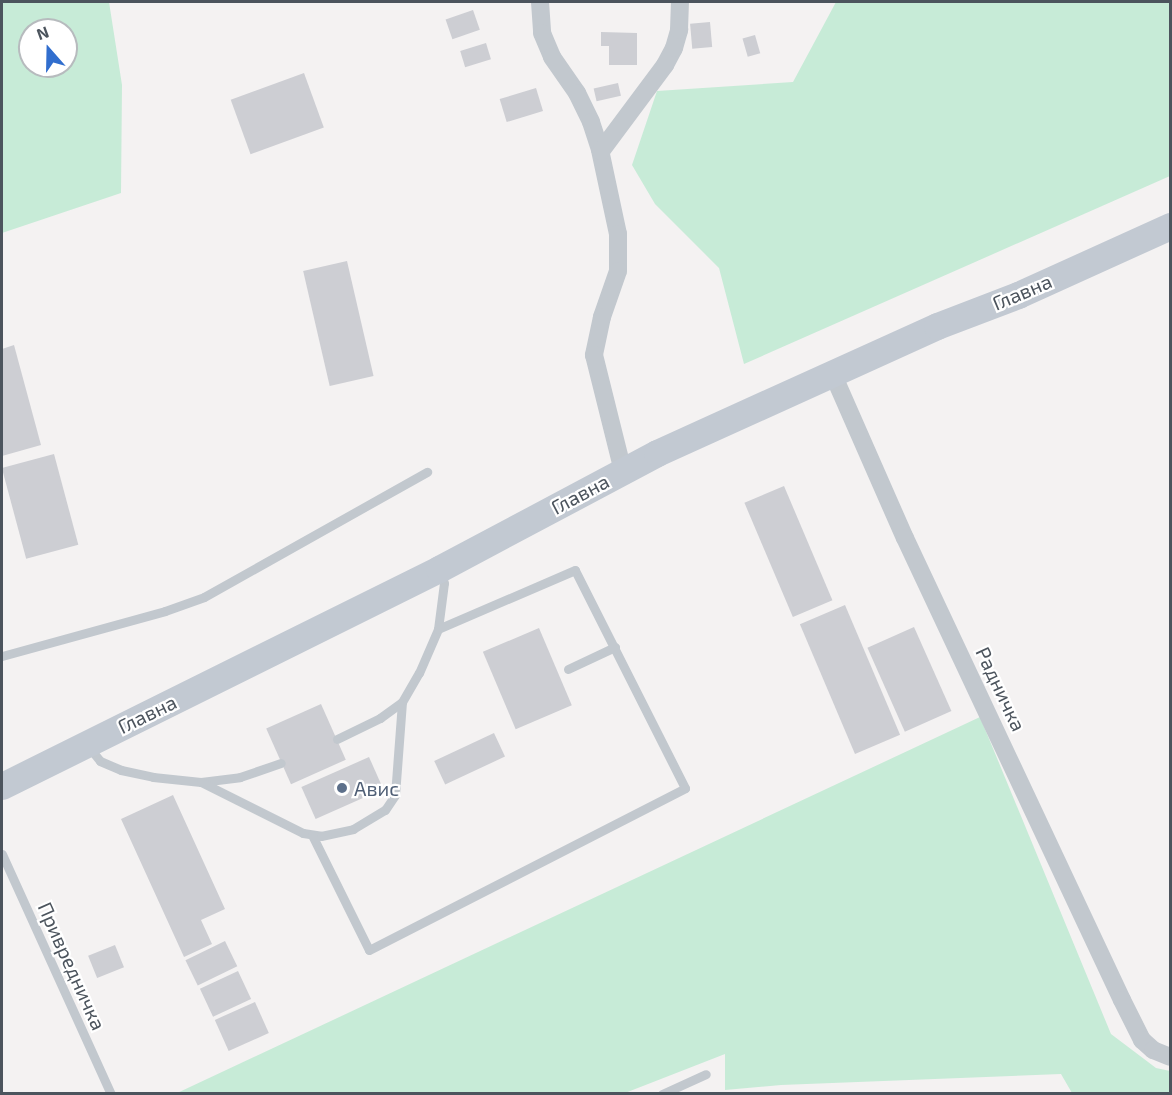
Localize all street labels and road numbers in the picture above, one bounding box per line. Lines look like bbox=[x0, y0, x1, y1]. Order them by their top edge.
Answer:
street label: Главна bbox=[989, 269, 1055, 315]
street label: Главна bbox=[547, 469, 613, 519]
street label: Радничка bbox=[971, 643, 1031, 735]
street label: Главна bbox=[114, 690, 180, 738]
street label: Привредничка bbox=[33, 898, 111, 1034]

